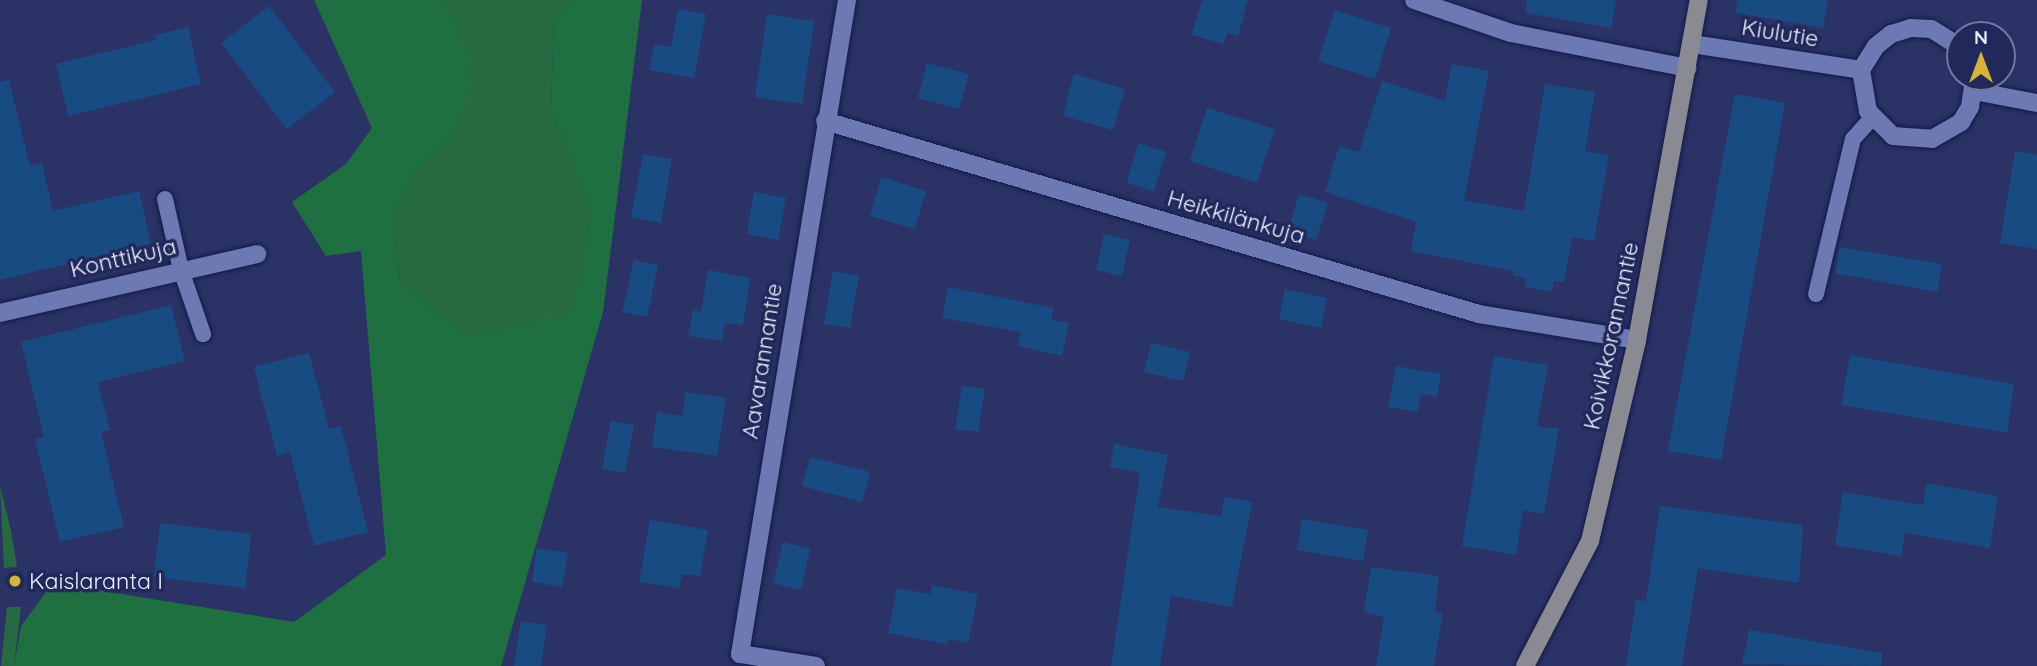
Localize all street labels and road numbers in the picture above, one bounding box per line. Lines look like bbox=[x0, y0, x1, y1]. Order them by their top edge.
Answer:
street label: Kiulutie bbox=[1740, 13, 1820, 53]
street label: Heikkilänkuja bbox=[1164, 184, 1308, 250]
street label: Konttikuja bbox=[67, 232, 179, 284]
street label: Koivikkorannantie bbox=[1578, 240, 1644, 432]
street label: Aavarannantie bbox=[736, 281, 788, 441]

